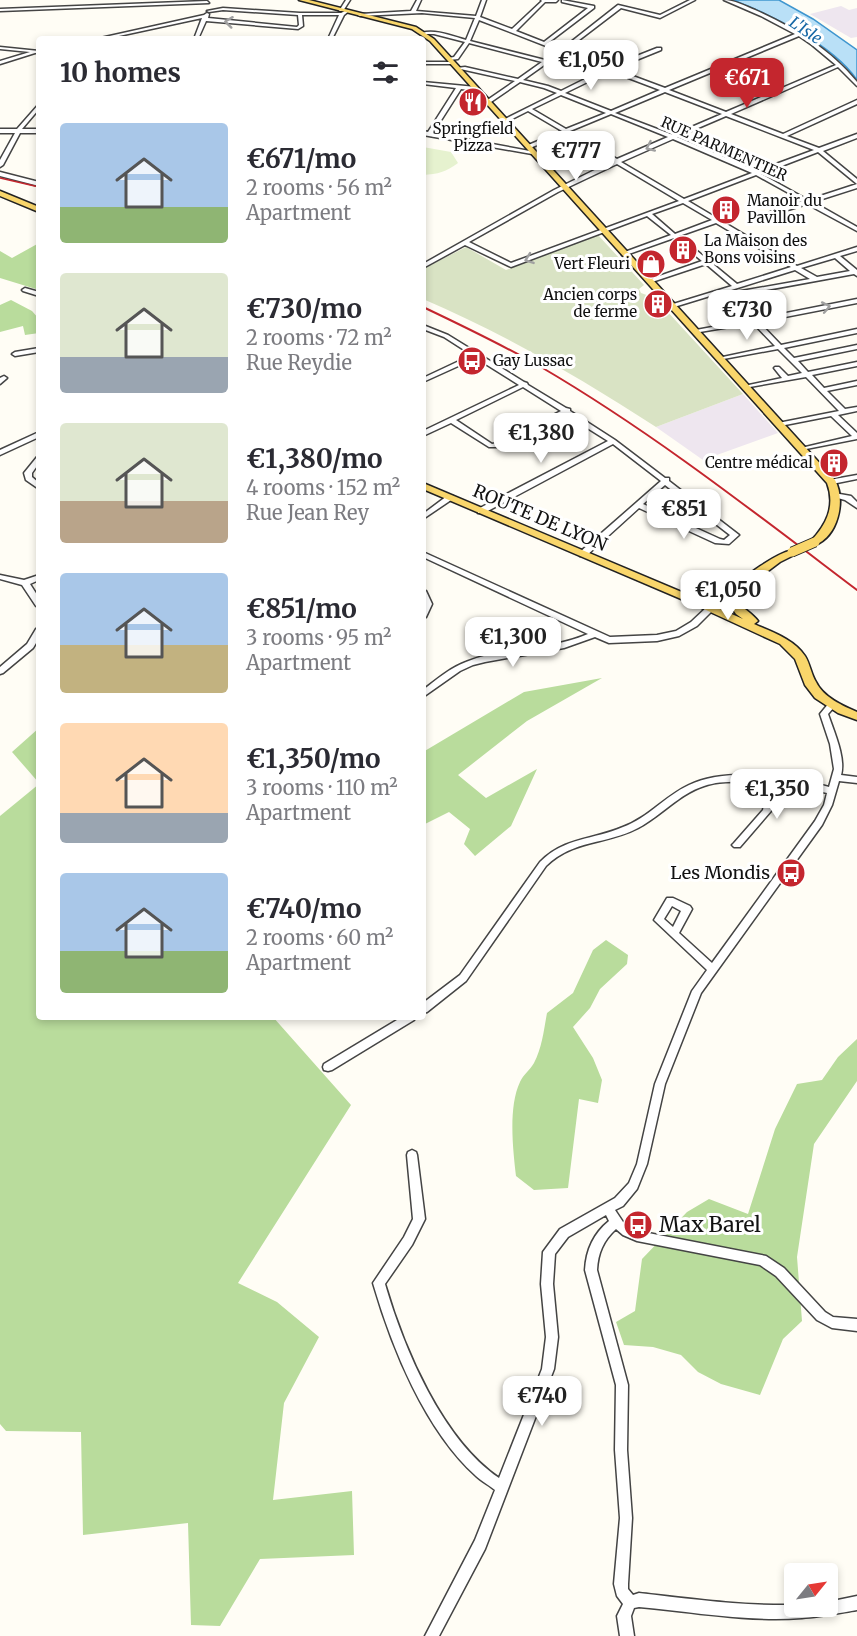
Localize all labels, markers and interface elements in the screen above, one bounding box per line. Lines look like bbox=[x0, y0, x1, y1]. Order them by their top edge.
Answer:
water label: L'Isle bbox=[786, 12, 826, 48]
one-way arrow bbox=[224, 17, 233, 29]
pin: €1,050 bbox=[542, 40, 640, 91]
text: €1,050 bbox=[557, 47, 625, 72]
text: 10 homes bbox=[60, 56, 181, 89]
icon: filters bbox=[369, 56, 402, 89]
pin: €671 bbox=[711, 58, 783, 109]
text: €671 bbox=[724, 65, 770, 90]
restaurant icon: Springfield Pizza bbox=[457, 86, 489, 118]
street label: RUE PARMENTIER bbox=[658, 112, 791, 185]
place label: Springfield Pizza bbox=[433, 119, 513, 155]
pin: €777 bbox=[540, 131, 612, 182]
text: €777 bbox=[551, 138, 601, 163]
one-way arrow bbox=[646, 140, 657, 152]
text: €671/mo bbox=[246, 142, 356, 175]
icon: home bbox=[108, 147, 180, 219]
text: 2 rooms · 56 m² bbox=[246, 175, 392, 200]
place label: Manoir du Pavillon bbox=[747, 191, 822, 227]
building icon: Manoir du Pavillon bbox=[710, 194, 742, 226]
text: Apartment bbox=[246, 200, 351, 225]
place label: La Maison des Bons voisins bbox=[704, 231, 807, 267]
building icon: La Maison des Bons voisins bbox=[667, 234, 699, 266]
shop icon: Vert Fleuri bbox=[635, 248, 667, 280]
one-way arrow bbox=[524, 251, 535, 264]
place label: Vert Fleuri bbox=[553, 254, 630, 273]
place label: Ancien corps de ferme bbox=[542, 285, 637, 321]
building icon: Ancien corps de ferme bbox=[642, 288, 674, 320]
pin: €730 bbox=[711, 290, 783, 341]
text: €730/mo bbox=[246, 292, 362, 325]
icon: home bbox=[108, 297, 180, 369]
text: €730 bbox=[721, 297, 773, 322]
one-way arrow bbox=[821, 301, 831, 314]
text: 2 rooms · 72 m² bbox=[246, 325, 392, 350]
bus stop icon: Gay Lussac bbox=[456, 345, 488, 377]
text: Rue Reydie bbox=[246, 350, 352, 375]
place label: Gay Lussac bbox=[493, 351, 573, 370]
pin: €1,380 bbox=[492, 413, 590, 464]
text: €1,380 bbox=[508, 420, 574, 445]
text: €1,380/mo bbox=[246, 442, 383, 475]
icon: home bbox=[108, 447, 180, 519]
building icon: Centre médical bbox=[818, 447, 850, 479]
place label: Centre médical bbox=[705, 453, 813, 472]
text: 4 rooms · 152 m² bbox=[246, 475, 400, 500]
street label: ROUTE DE LYON bbox=[470, 479, 611, 556]
pin: €851 bbox=[648, 489, 720, 540]
text: €851 bbox=[661, 496, 707, 521]
text: Rue Jean Rey bbox=[246, 500, 369, 525]
pin: €1,050 bbox=[679, 570, 777, 621]
text: €1,050 bbox=[694, 577, 762, 602]
text: €851/mo bbox=[246, 592, 357, 625]
icon: home bbox=[108, 597, 180, 669]
pin: €1,300 bbox=[464, 617, 562, 668]
text: €1,300 bbox=[479, 624, 547, 649]
text: 3 rooms · 95 m² bbox=[246, 625, 391, 650]
text: Apartment bbox=[246, 650, 351, 675]
text: €1,350/mo bbox=[246, 742, 381, 775]
icon: home bbox=[108, 747, 180, 819]
pin: €1,350 bbox=[728, 769, 826, 820]
text: 3 rooms · 110 m² bbox=[246, 775, 398, 800]
text: €1,350 bbox=[744, 776, 810, 801]
text: Apartment bbox=[246, 800, 351, 825]
bus stop icon: Les Mondis bbox=[775, 857, 807, 889]
place label: Les Mondis bbox=[670, 861, 770, 884]
text: €740/mo bbox=[246, 892, 361, 925]
icon: home bbox=[108, 897, 180, 969]
text: 2 rooms · 60 m² bbox=[246, 925, 393, 950]
text: Apartment bbox=[246, 950, 351, 975]
bus stop icon: Max Barel bbox=[622, 1209, 654, 1241]
place label: Max Barel bbox=[659, 1211, 761, 1238]
pin: €740 bbox=[506, 1376, 578, 1427]
text: €740 bbox=[517, 1383, 567, 1408]
north arrow bbox=[784, 1563, 838, 1617]
map controls bbox=[784, 1563, 838, 1617]

